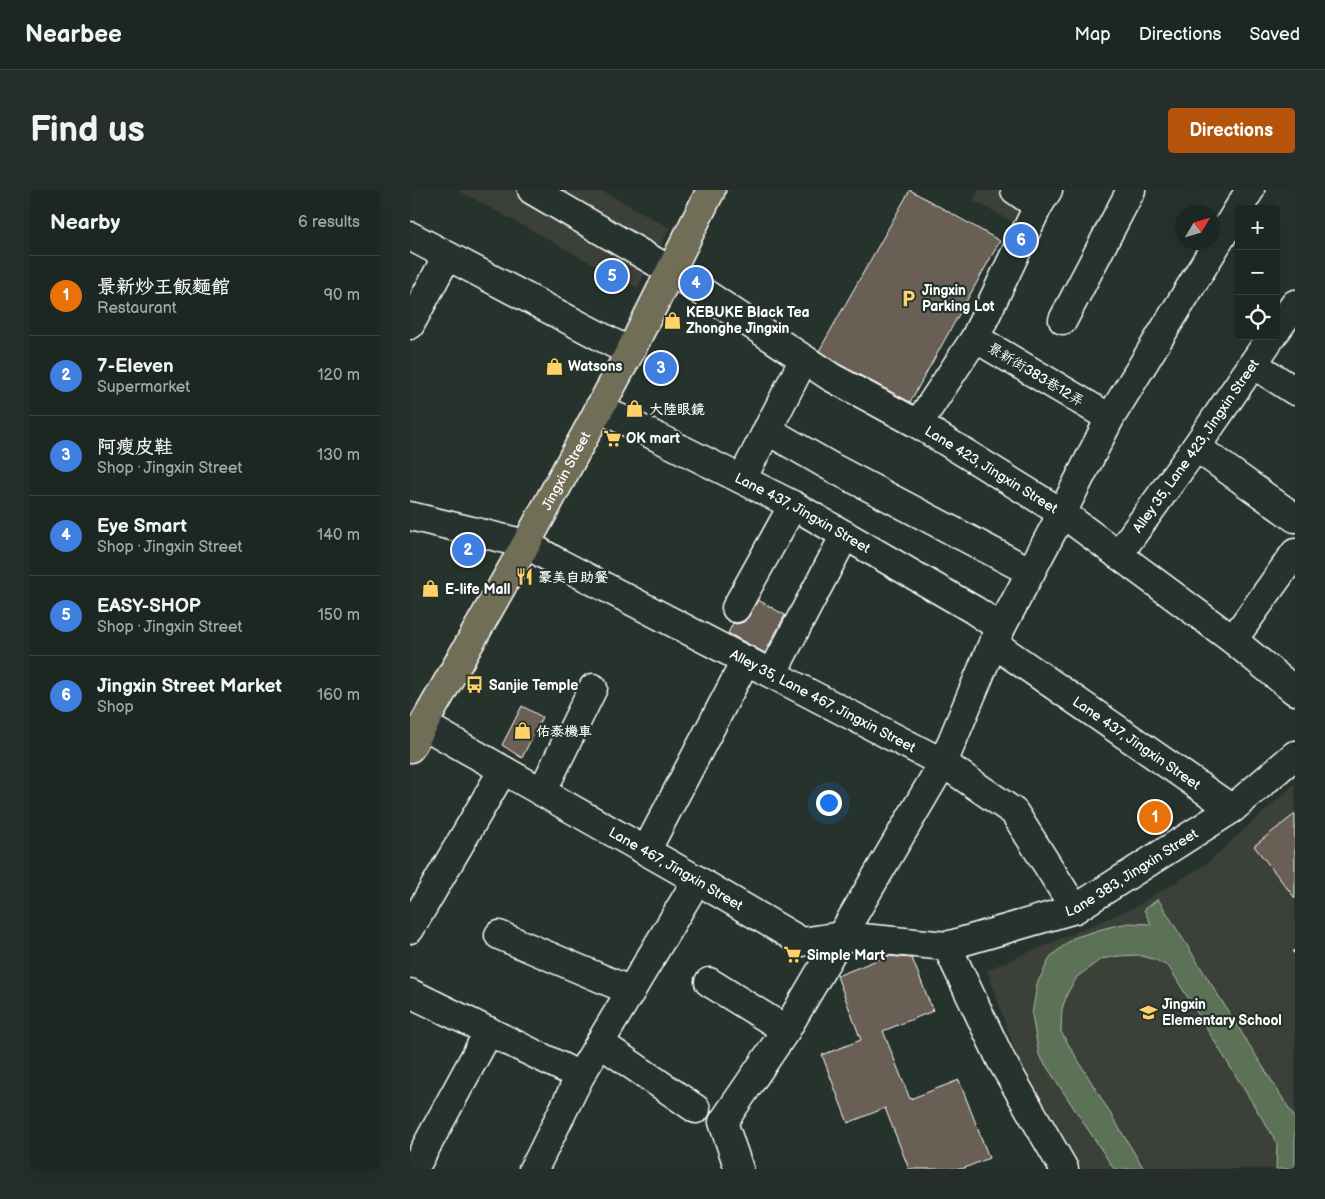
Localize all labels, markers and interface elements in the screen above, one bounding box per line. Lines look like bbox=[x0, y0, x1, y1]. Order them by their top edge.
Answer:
text: Nearbee bbox=[25, 20, 122, 49]
text: Map bbox=[1075, 24, 1111, 45]
text: Directions bbox=[1139, 24, 1221, 45]
text: Saved bbox=[1249, 24, 1300, 45]
button: Directions bbox=[1168, 108, 1295, 153]
text: Find us bbox=[30, 109, 145, 152]
north arrow bbox=[1175, 205, 1220, 250]
map controls bbox=[1235, 205, 1280, 340]
button: + bbox=[1235, 205, 1280, 250]
text: Nearby bbox=[50, 210, 120, 235]
text: 6 results bbox=[298, 213, 360, 232]
pin: 6 bbox=[1005, 221, 1037, 259]
button: − bbox=[1235, 250, 1280, 295]
pin: 5 bbox=[596, 257, 628, 295]
pin: 4 bbox=[680, 264, 712, 302]
text: 景新炒王飯麵館 bbox=[97, 276, 230, 299]
place label: Jingxin Parking Lot bbox=[922, 282, 995, 315]
text: 1 bbox=[63, 286, 69, 305]
text: 90 m bbox=[324, 286, 360, 305]
parking icon: Jingxin Parking Lot bbox=[898, 288, 918, 308]
button: locate bbox=[1235, 295, 1280, 340]
text: Restaurant bbox=[97, 299, 177, 318]
place label: KEBUKE Black Tea Zhonghe Jingxin bbox=[686, 304, 810, 337]
shop icon: KEBUKE Black Tea Zhonghe Jingxin bbox=[662, 310, 682, 330]
street label: 景新街383巷12弄 bbox=[985, 339, 1087, 410]
pin: 3 bbox=[645, 349, 677, 387]
text: 7-Eleven bbox=[97, 355, 174, 378]
street label: Alley 35, Lane 423, Jingxin Street bbox=[1129, 355, 1263, 536]
shop icon: Watsons bbox=[544, 356, 564, 376]
place label: Watsons bbox=[568, 358, 623, 375]
text: 2 bbox=[61, 366, 71, 385]
text: 120 m bbox=[317, 366, 360, 385]
text: Supermarket bbox=[97, 378, 190, 397]
shop icon: 大陸眼鏡 bbox=[625, 399, 645, 419]
place label: 大陸眼鏡 bbox=[649, 401, 705, 418]
street label: Lane 423, Jingxin Street bbox=[922, 422, 1061, 518]
street label: Jingxin Street bbox=[538, 428, 595, 513]
supermarket icon: OK mart bbox=[602, 428, 622, 448]
place label: OK mart bbox=[626, 430, 680, 447]
text: 阿瘦皮鞋 bbox=[97, 436, 173, 459]
text: 3 bbox=[61, 446, 71, 465]
text: 130 m bbox=[317, 446, 360, 465]
text: Shop · Jingxin Street bbox=[97, 459, 242, 478]
street label: Lane 437, Jingxin Street bbox=[732, 469, 874, 557]
text: Eye Smart bbox=[97, 515, 187, 538]
text: 4 bbox=[61, 526, 71, 545]
text: 140 m bbox=[317, 526, 360, 545]
pin: 2 bbox=[452, 531, 484, 569]
text: Shop · Jingxin Street bbox=[97, 538, 242, 557]
restaurant icon: 豪美自助餐 bbox=[514, 567, 534, 587]
place label: 豪美自助餐 bbox=[538, 569, 608, 586]
shop icon: E-life Mall bbox=[421, 579, 441, 599]
place label: E-life Mall bbox=[445, 581, 511, 598]
text: EASY-SHOP bbox=[97, 595, 201, 618]
text: 5 bbox=[61, 606, 71, 625]
text: 150 m bbox=[318, 606, 360, 625]
text: Shop · Jingxin Street bbox=[97, 618, 242, 637]
street label: Alley 35, Lane 467, Jingxin Street bbox=[727, 646, 919, 757]
text: Jingxin Street Market bbox=[97, 675, 282, 698]
bus stop icon: Sanjie Temple bbox=[465, 675, 485, 695]
place label: Sanjie Temple bbox=[489, 677, 578, 694]
text: 6 bbox=[61, 686, 71, 705]
text: 160 m bbox=[317, 686, 360, 705]
street label: Lane 437, Jingxin Street bbox=[1069, 693, 1204, 794]
text: Shop bbox=[97, 698, 134, 717]
shop icon: 佑泰機車 bbox=[512, 721, 532, 741]
place label: 佑泰機車 bbox=[536, 723, 592, 740]
your location bbox=[816, 790, 842, 816]
pin: 1 bbox=[1139, 798, 1171, 836]
street label: Lane 467, Jingxin Street bbox=[606, 824, 746, 915]
street label: Lane 383, Jingxin Street bbox=[1064, 825, 1201, 920]
supermarket icon: Simple Mart bbox=[783, 945, 803, 965]
place label: Simple Mart bbox=[807, 947, 885, 964]
place label: Jingxin Elementary School bbox=[1162, 996, 1282, 1029]
school or university icon: Jingxin Elementary School bbox=[1138, 1002, 1158, 1022]

